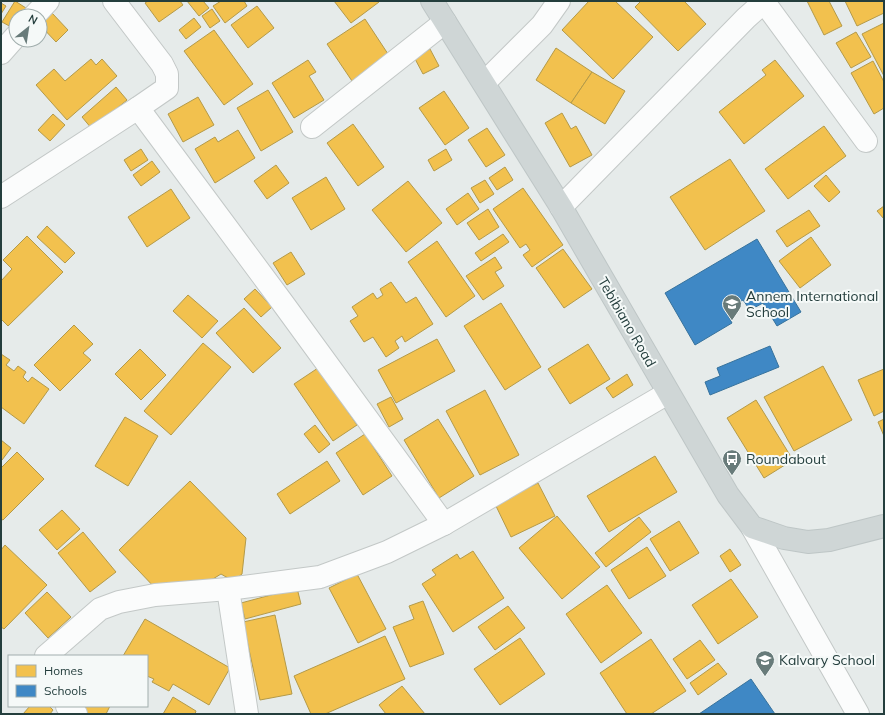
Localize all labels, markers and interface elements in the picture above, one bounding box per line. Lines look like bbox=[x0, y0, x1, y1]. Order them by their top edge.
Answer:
north arrow bbox=[8, 8, 48, 48]
text: N bbox=[26, 11, 40, 27]
street label: Tebibiano Road bbox=[594, 274, 660, 370]
place label: Annem International School bbox=[746, 287, 878, 321]
school or university icon: Annem International School bbox=[721, 293, 743, 321]
bus stop icon: Roundabout bbox=[721, 448, 743, 476]
place label: Roundabout bbox=[746, 450, 826, 468]
school or university icon: Kalvary School bbox=[754, 649, 776, 677]
place label: Kalvary School bbox=[779, 651, 875, 669]
legend bbox=[8, 655, 148, 707]
text: Homes bbox=[44, 663, 83, 678]
text: Schools bbox=[44, 683, 87, 698]

